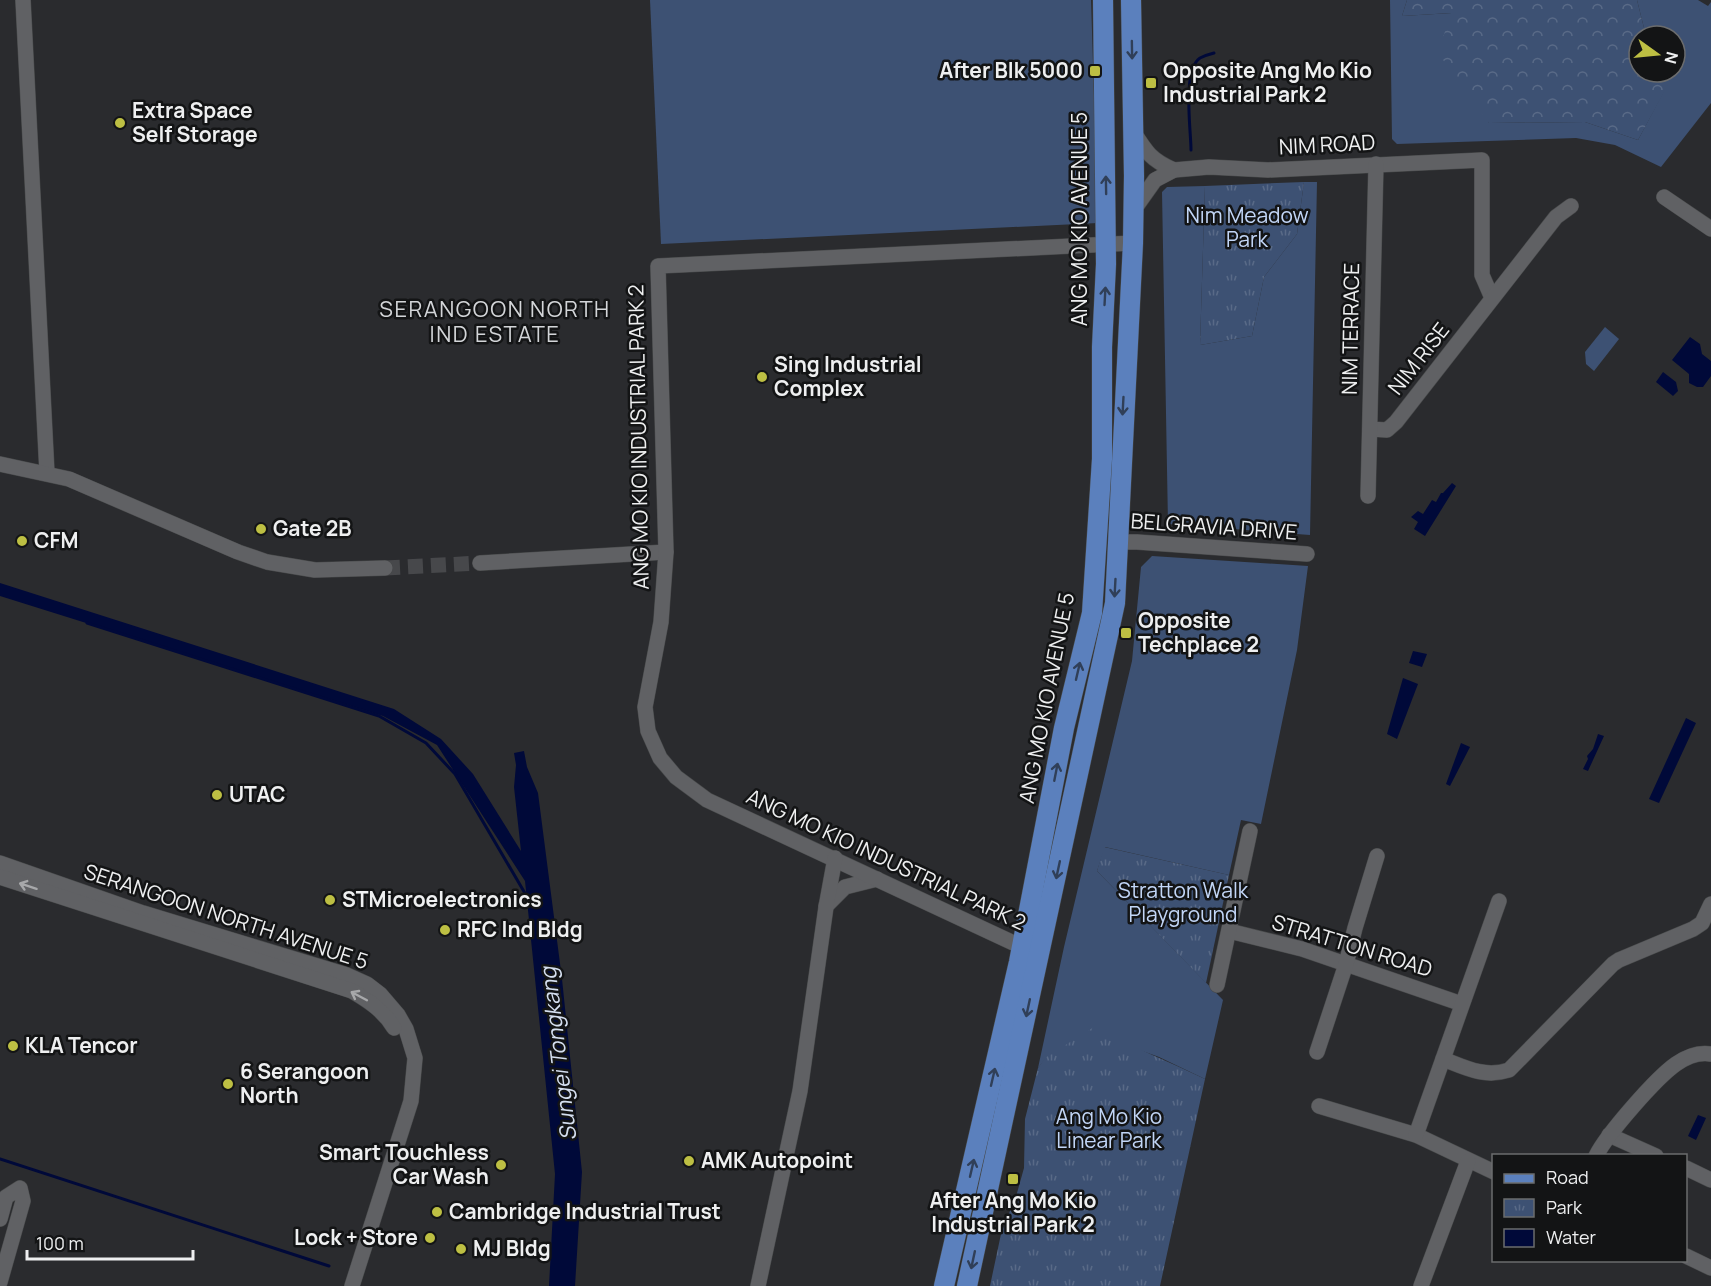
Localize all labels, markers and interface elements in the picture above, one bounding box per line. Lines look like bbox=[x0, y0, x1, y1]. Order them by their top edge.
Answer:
north arrow bbox=[1627, 24, 1687, 84]
one-way arrow bbox=[1126, 39, 1138, 59]
text: N bbox=[1659, 49, 1684, 66]
place label: After Blk 5000 bbox=[939, 56, 1083, 84]
place label: Opposite Ang Mo Kio Industrial Park 2 bbox=[1163, 56, 1372, 108]
marker: After Blk 5000 bbox=[1088, 64, 1102, 78]
marker: Opposite Ang Mo Kio Industrial Park 2 bbox=[1144, 76, 1158, 90]
place label: Extra Space Self Storage bbox=[132, 96, 258, 148]
street label: ANG MO KIO AVENUE 5 bbox=[1065, 112, 1093, 326]
marker: Extra Space Self Storage bbox=[113, 116, 127, 130]
street label: NIM ROAD bbox=[1278, 127, 1376, 161]
one-way arrow bbox=[1100, 176, 1112, 196]
park label: Nim Meadow Park bbox=[1185, 201, 1309, 253]
street label: NIM TERRACE bbox=[1335, 263, 1365, 395]
street label: ANG MO KIO INDUSTRIAL PARK 2 bbox=[621, 284, 655, 590]
one-way arrow bbox=[1099, 286, 1110, 306]
district label: SERANGOON NORTH IND ESTATE bbox=[379, 294, 611, 349]
street label: NIM RISE bbox=[1381, 317, 1455, 400]
place label: Sing Industrial Complex bbox=[774, 350, 922, 402]
marker: Sing Industrial Complex bbox=[755, 370, 769, 384]
one-way arrow bbox=[1118, 395, 1129, 415]
street label: BELGRAVIA DRIVE bbox=[1130, 506, 1298, 546]
place label: Gate 2B bbox=[273, 514, 352, 542]
marker: Gate 2B bbox=[254, 522, 268, 536]
place label: CFM bbox=[34, 526, 78, 554]
marker: CFM bbox=[15, 534, 29, 548]
one-way arrow bbox=[1110, 578, 1121, 598]
street label: ANG MO KIO AVENUE 5 bbox=[1012, 590, 1080, 806]
place label: Opposite Techplace 2 bbox=[1138, 606, 1259, 658]
marker: Opposite Techplace 2 bbox=[1119, 626, 1133, 640]
one-way arrow bbox=[1072, 662, 1084, 681]
one-way arrow bbox=[1051, 763, 1062, 783]
place label: UTAC bbox=[229, 780, 286, 808]
street label: ANG MO KIO INDUSTRIAL PARK 2 bbox=[742, 782, 1031, 936]
marker: UTAC bbox=[210, 788, 224, 802]
street label: SERANGOON NORTH AVENUE 5 bbox=[81, 857, 372, 975]
one-way arrow bbox=[1052, 860, 1063, 879]
park label: Stratton Walk Playground bbox=[1118, 876, 1249, 928]
one-way arrow bbox=[19, 880, 38, 891]
place label: STMicroelectronics bbox=[342, 885, 542, 913]
marker: STMicroelectronics bbox=[323, 893, 337, 907]
street label: STRATTON ROAD bbox=[1269, 907, 1436, 983]
place label: RFC Ind Bldg bbox=[457, 915, 583, 943]
marker: RFC Ind Bldg bbox=[438, 923, 452, 937]
water label: Sungei Tongkang bbox=[532, 963, 584, 1143]
one-way arrow bbox=[351, 990, 368, 1002]
one-way arrow bbox=[1022, 998, 1034, 1017]
place label: KLA Tencor bbox=[25, 1031, 138, 1059]
marker: KLA Tencor bbox=[6, 1039, 20, 1053]
place label: 6 Serangoon North bbox=[240, 1057, 369, 1109]
one-way arrow bbox=[987, 1068, 999, 1087]
marker: 6 Serangoon North bbox=[221, 1077, 235, 1091]
park label: Ang Mo Kio Linear Park bbox=[1056, 1102, 1162, 1154]
place label: Smart Touchless Car Wash bbox=[319, 1138, 489, 1190]
place label: AMK Autopoint bbox=[701, 1146, 853, 1174]
marker: AMK Autopoint bbox=[682, 1154, 696, 1168]
legend bbox=[1492, 1154, 1687, 1262]
marker: Smart Touchless Car Wash bbox=[494, 1158, 508, 1172]
one-way arrow bbox=[967, 1159, 978, 1178]
text: Road bbox=[1546, 1165, 1589, 1189]
marker: After Ang Mo Kio Industrial Park 2 bbox=[1006, 1172, 1020, 1186]
place label: After Ang Mo Kio Industrial Park 2 bbox=[929, 1186, 1097, 1238]
text: Park bbox=[1546, 1195, 1583, 1219]
place label: Cambridge Industrial Trust bbox=[449, 1197, 721, 1225]
marker: Cambridge Industrial Trust bbox=[430, 1205, 444, 1219]
scale bar bbox=[27, 1223, 194, 1261]
place label: Lock + Store bbox=[294, 1223, 418, 1251]
text: Water bbox=[1546, 1225, 1596, 1249]
text: 100 m bbox=[36, 1231, 84, 1255]
marker: Lock + Store bbox=[423, 1231, 437, 1245]
place label: MJ Bldg bbox=[473, 1234, 551, 1262]
marker: MJ Bldg bbox=[454, 1242, 468, 1256]
one-way arrow bbox=[967, 1250, 978, 1269]

